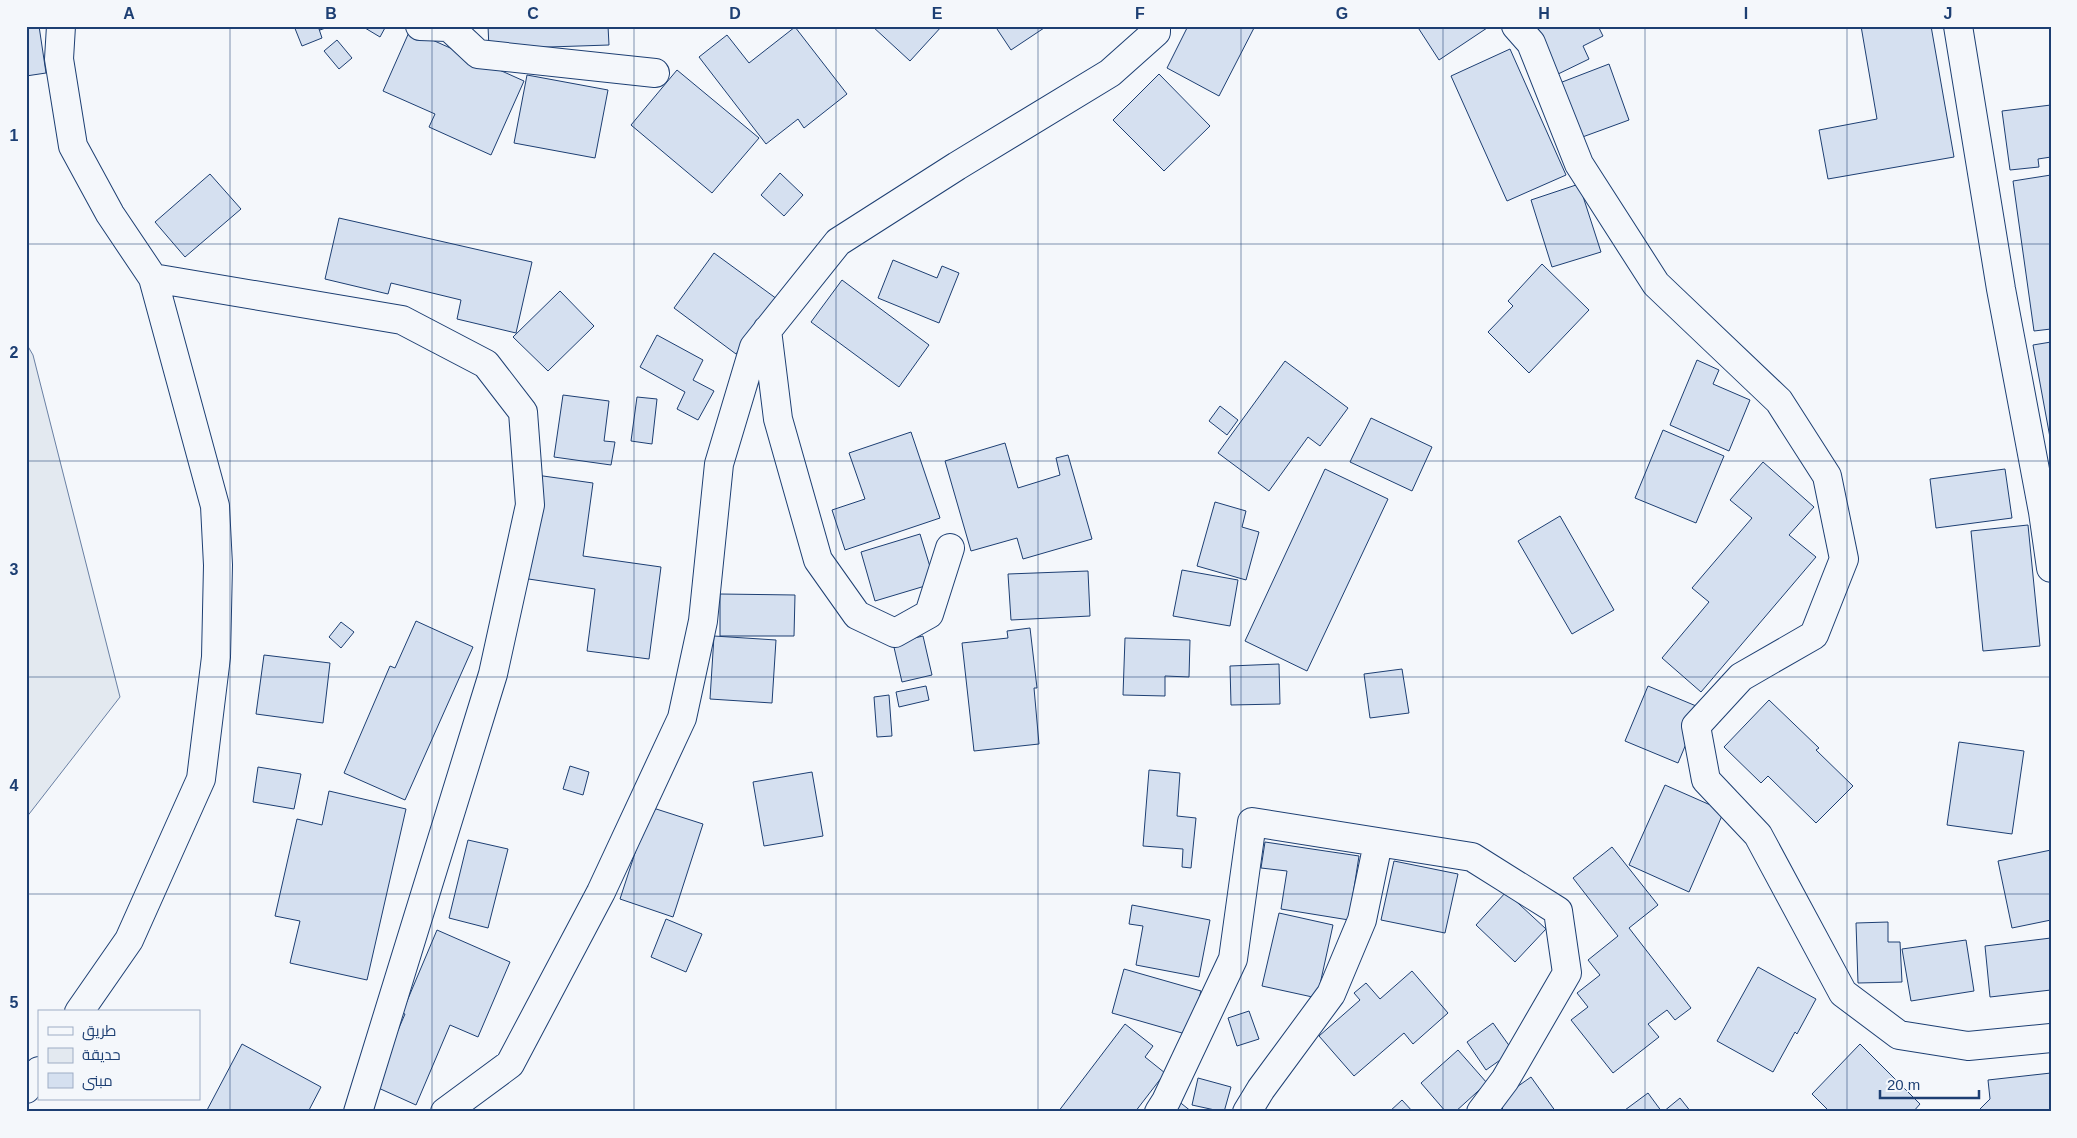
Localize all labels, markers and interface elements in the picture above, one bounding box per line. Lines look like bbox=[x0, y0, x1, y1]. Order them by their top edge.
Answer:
text: A bbox=[123, 5, 135, 22]
text: B bbox=[325, 5, 337, 22]
text: C bbox=[527, 5, 539, 22]
text: D bbox=[729, 5, 741, 22]
text: E bbox=[932, 5, 943, 22]
text: F bbox=[1135, 5, 1145, 22]
text: G bbox=[1336, 5, 1348, 22]
text: H bbox=[1538, 5, 1550, 22]
text: I bbox=[1744, 5, 1748, 22]
text: J bbox=[1944, 5, 1952, 22]
text: 1 bbox=[10, 127, 19, 144]
text: 2 bbox=[10, 344, 19, 361]
text: 3 bbox=[10, 561, 19, 578]
text: 4 bbox=[10, 777, 19, 794]
text: 5 bbox=[10, 994, 19, 1011]
legend bbox=[38, 1010, 200, 1100]
text: طريق bbox=[82, 1022, 116, 1041]
text: حديقة bbox=[82, 1046, 121, 1063]
scale bar bbox=[1880, 1068, 1978, 1100]
text: مبنى bbox=[82, 1072, 113, 1091]
text: 20 m bbox=[1887, 1076, 1920, 1093]

